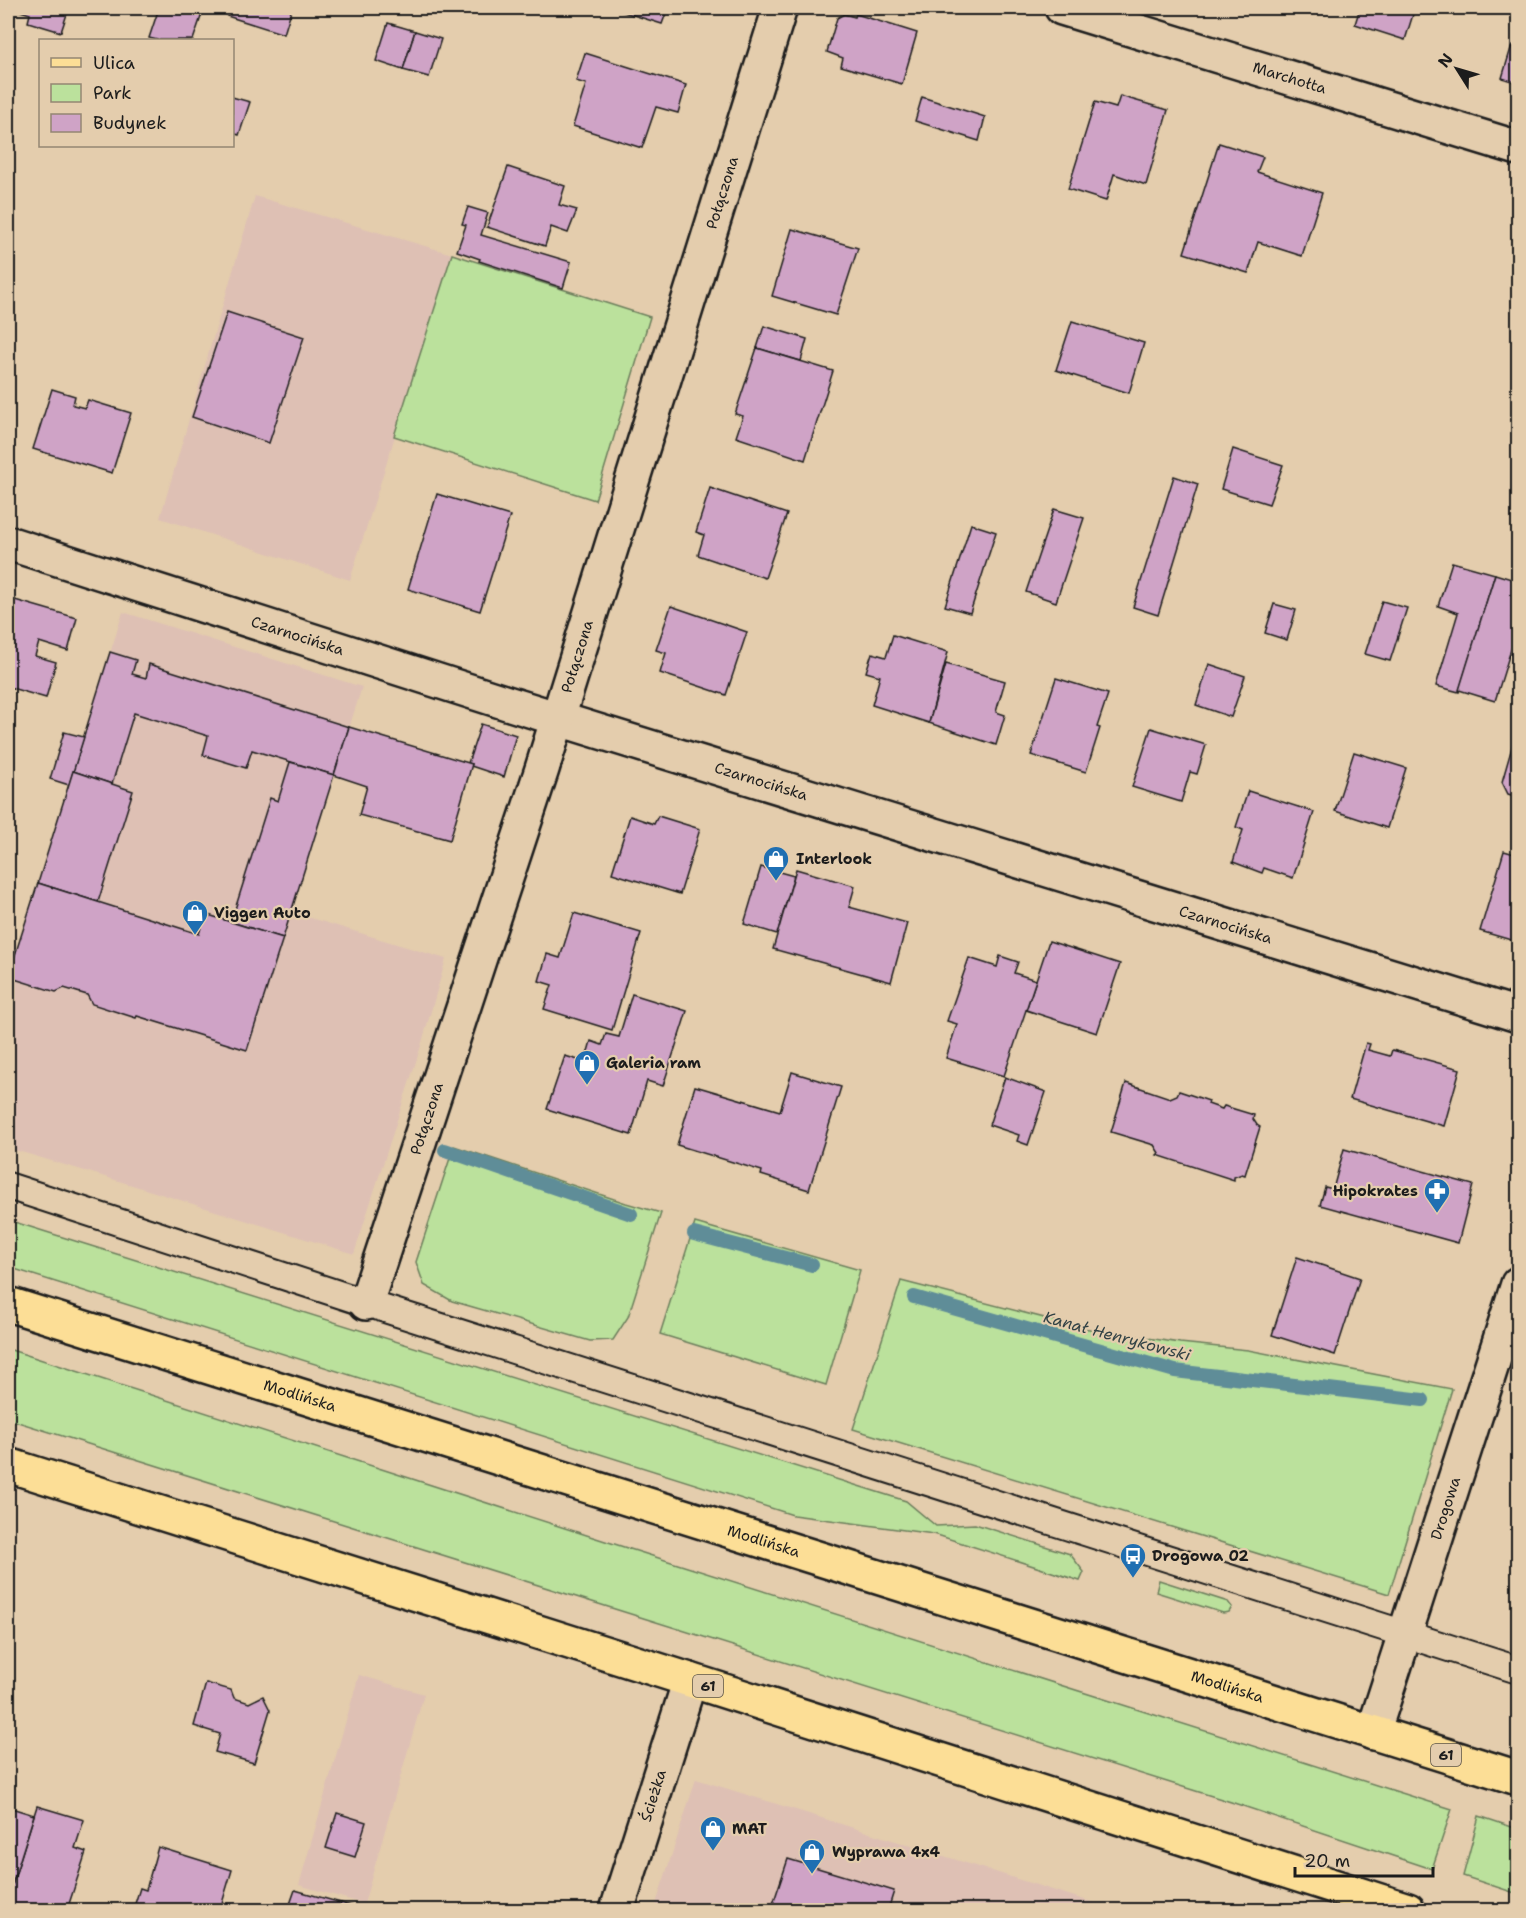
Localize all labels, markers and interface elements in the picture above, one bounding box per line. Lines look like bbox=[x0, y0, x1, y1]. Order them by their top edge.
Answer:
legend bbox=[39, 39, 234, 147]
north arrow bbox=[1427, 39, 1487, 99]
text: N bbox=[1433, 49, 1458, 72]
text: Ulica bbox=[93, 51, 135, 75]
street label: Marchołta bbox=[1250, 57, 1329, 99]
text: Park bbox=[93, 81, 132, 105]
text: Budynek bbox=[93, 111, 167, 135]
street label: Połączona bbox=[701, 153, 743, 232]
street label: Czarnocińska bbox=[248, 612, 347, 660]
street label: Połączona bbox=[556, 617, 598, 696]
street label: Czarnocińska bbox=[712, 758, 811, 805]
shop icon: Interlook bbox=[761, 844, 791, 882]
place label: Interlook bbox=[796, 849, 872, 869]
shop icon: Viggen Auto bbox=[180, 898, 210, 936]
street label: Czarnocińska bbox=[1176, 901, 1275, 949]
place label: Viggen Auto bbox=[214, 903, 311, 923]
shop icon: Galeria ram bbox=[572, 1048, 602, 1086]
place label: Galeria ram bbox=[606, 1053, 701, 1073]
street label: Połączona bbox=[405, 1079, 448, 1158]
pharmacy icon: Hipokrates bbox=[1422, 1176, 1452, 1214]
place label: Hipokrates bbox=[1333, 1181, 1418, 1201]
water label: Kanał Henrykowski bbox=[1041, 1306, 1193, 1366]
street label: Modlińska bbox=[261, 1375, 339, 1417]
street label: Drogowa bbox=[1426, 1474, 1465, 1543]
street label: Modlińska bbox=[725, 1520, 803, 1562]
bus stop icon: Drogowa 02 bbox=[1118, 1541, 1148, 1579]
place label: Drogowa 02 bbox=[1152, 1546, 1249, 1566]
street label: Modlińska bbox=[1189, 1666, 1267, 1708]
road number: 61 bbox=[693, 1675, 723, 1697]
road number: 61 bbox=[1431, 1744, 1461, 1766]
street label: Ścieżka bbox=[635, 1766, 671, 1824]
shop icon: MAT bbox=[698, 1814, 728, 1852]
place label: MAT bbox=[732, 1819, 768, 1839]
shop icon: Wyprawa 4x4 bbox=[797, 1837, 827, 1875]
scale bar bbox=[1295, 1840, 1433, 1878]
place label: Wyprawa 4x4 bbox=[832, 1842, 940, 1862]
text: 20 m bbox=[1304, 1849, 1350, 1873]

